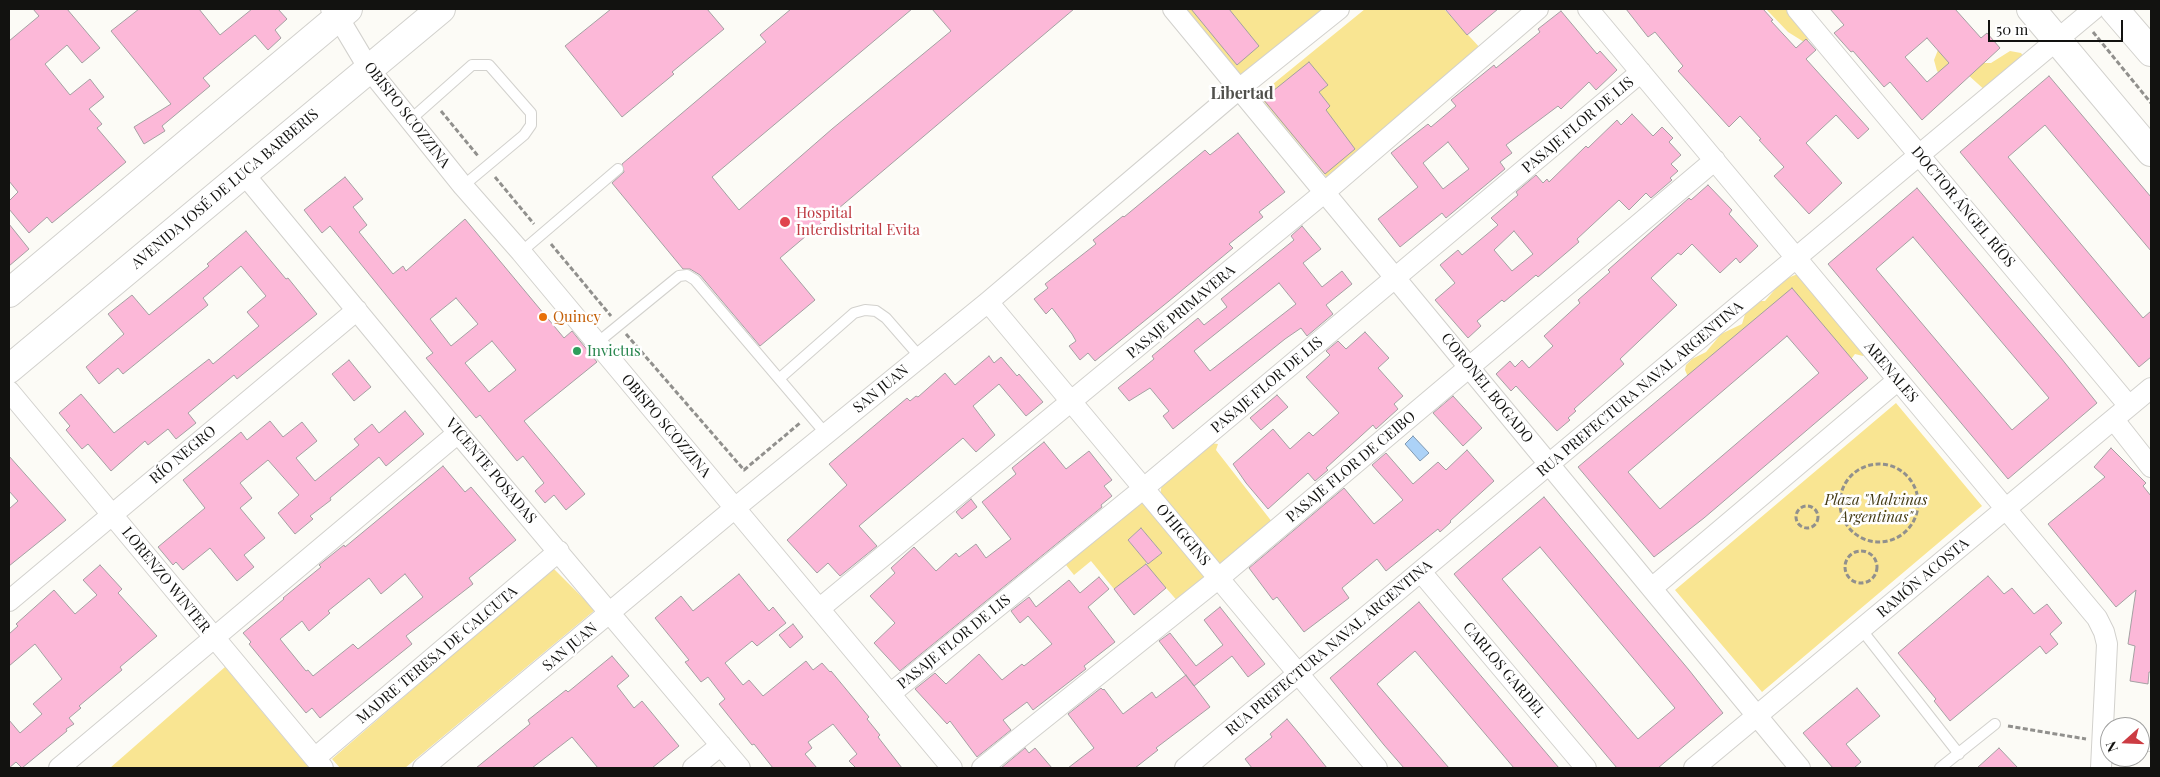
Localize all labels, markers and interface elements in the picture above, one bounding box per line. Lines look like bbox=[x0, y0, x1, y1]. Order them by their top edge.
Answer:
scale bar bbox=[1990, 10, 2125, 42]
text: 50 m bbox=[1996, 19, 2028, 39]
street label: OBISPO SCOZZINA bbox=[360, 58, 454, 172]
street label: PASAJE FLOR DE LIS bbox=[1519, 73, 1637, 177]
district label: Libertad bbox=[1210, 84, 1274, 104]
street label: AVENIDA JOSÉ DE LUCA BARBERIS bbox=[128, 105, 322, 273]
street label: DOCTOR ÁNGEL RÍOS bbox=[1907, 143, 2019, 271]
place label: Hospital Interdistrital Evita bbox=[796, 204, 920, 239]
marker: Hospital Interdistrital Evita bbox=[778, 215, 792, 229]
street label: PASAJE PRIMAVERA bbox=[1123, 261, 1239, 363]
street label: RUA PREFECTURA NAVAL ARGENTINA bbox=[1533, 297, 1747, 481]
place label: Quincy bbox=[553, 308, 601, 326]
marker: Quincy bbox=[537, 311, 549, 323]
street label: CORONEL BOGADO bbox=[1437, 329, 1537, 447]
street label: PASAJE FLOR DE LIS bbox=[1208, 333, 1326, 437]
street label: ARENALES bbox=[1860, 338, 1922, 406]
place label: Invictus bbox=[587, 342, 641, 360]
marker: Invictus bbox=[571, 345, 583, 357]
street label: SAN JUAN bbox=[850, 361, 912, 417]
street label: OBISPO SCOZZINA bbox=[618, 371, 714, 481]
street label: PASAJE FLOR DE CEIBO bbox=[1283, 408, 1419, 526]
street label: VICENTE POSADAS bbox=[442, 415, 540, 527]
street label: RÍO NEGRO bbox=[146, 422, 220, 488]
park label: Plaza "Malvinas Argentinas" bbox=[1824, 491, 1928, 526]
street label: O'HIGGINS bbox=[1152, 500, 1214, 570]
street label: LORENZO WINTER bbox=[118, 524, 214, 636]
street label: RAMÓN ACOSTA bbox=[1874, 534, 1972, 622]
street label: RUA PREFECTURA NAVAL ARGENTINA bbox=[1222, 556, 1436, 740]
street label: MADRE TERESA DE CALCUTA bbox=[353, 582, 521, 728]
street label: PASAJE FLOR DE LIS bbox=[894, 591, 1014, 693]
street label: SAN JUAN bbox=[539, 619, 601, 675]
street label: CARLOS GARDEL bbox=[1459, 619, 1549, 721]
north arrow bbox=[2100, 717, 2150, 767]
text: N bbox=[2101, 739, 2122, 755]

